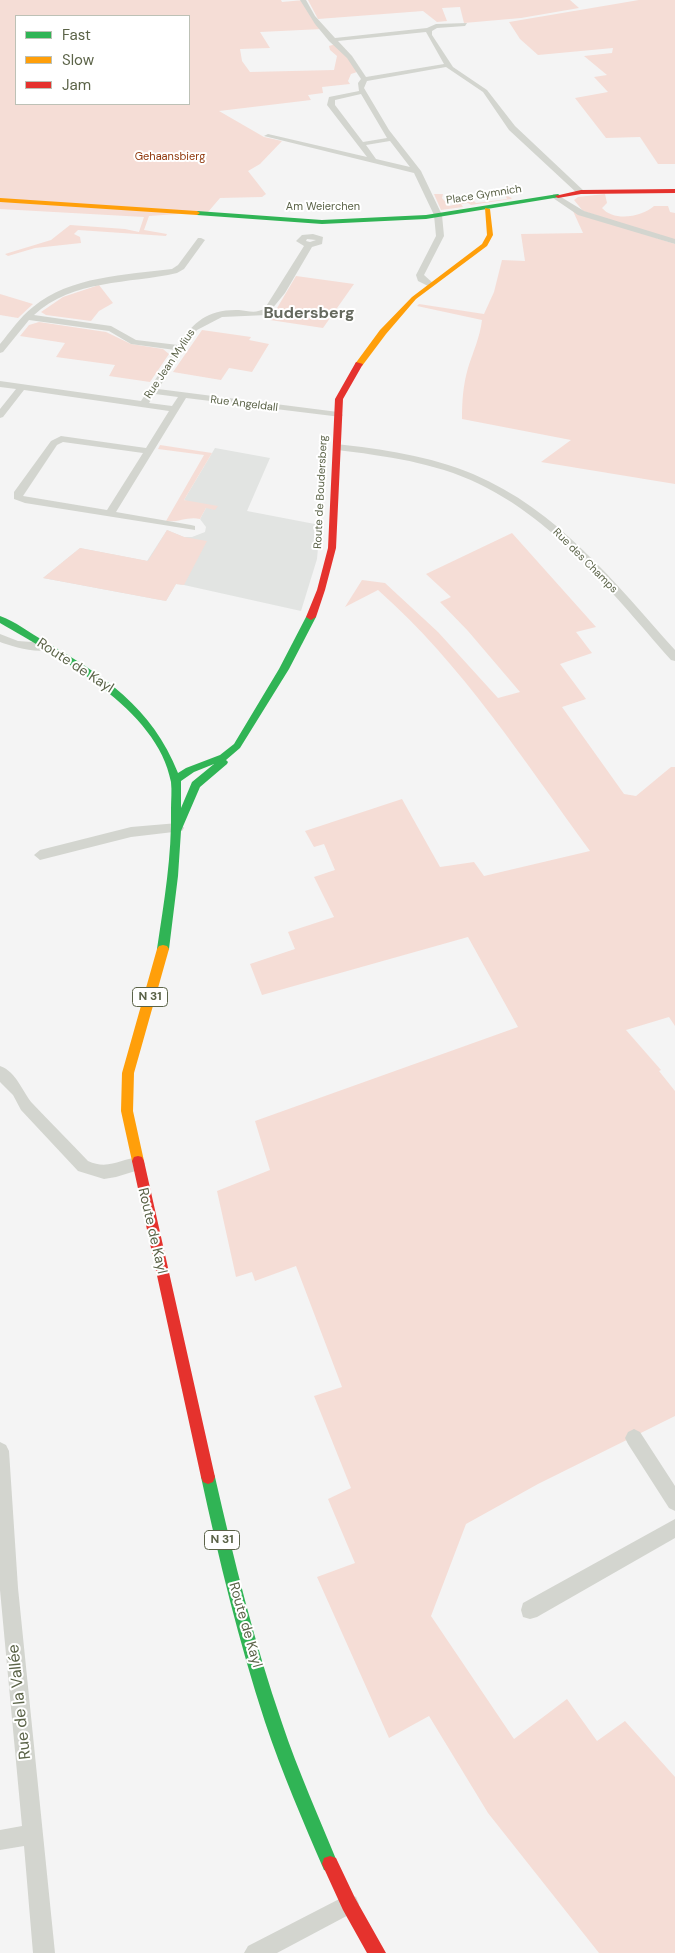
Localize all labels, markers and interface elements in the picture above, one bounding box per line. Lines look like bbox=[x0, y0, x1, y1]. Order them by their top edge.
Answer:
legend bbox=[15, 15, 190, 105]
text: Fast bbox=[62, 25, 91, 45]
text: Slow bbox=[62, 50, 94, 70]
text: Jam bbox=[62, 75, 91, 95]
park label: Gehaansbierg bbox=[135, 150, 205, 164]
street label: Place Gymnich bbox=[445, 183, 523, 207]
street label: Am Weierchen bbox=[286, 200, 360, 214]
district label: Budersberg bbox=[263, 304, 355, 324]
street label: Rue Jean Mylius bbox=[142, 327, 198, 401]
street label: Rue Angeldall bbox=[209, 393, 279, 415]
street label: Route de Boudersberg bbox=[311, 435, 331, 549]
street label: Rue des Champs bbox=[550, 526, 620, 596]
street label: Route de Kayl bbox=[34, 635, 116, 697]
road number: N 31 bbox=[132, 988, 168, 1006]
street label: Route de Kayl bbox=[134, 1186, 170, 1276]
road number: N 31 bbox=[204, 1530, 240, 1550]
street label: Route de Kayl bbox=[225, 1580, 265, 1670]
street label: Rue de la Vallée bbox=[4, 1643, 36, 1761]

